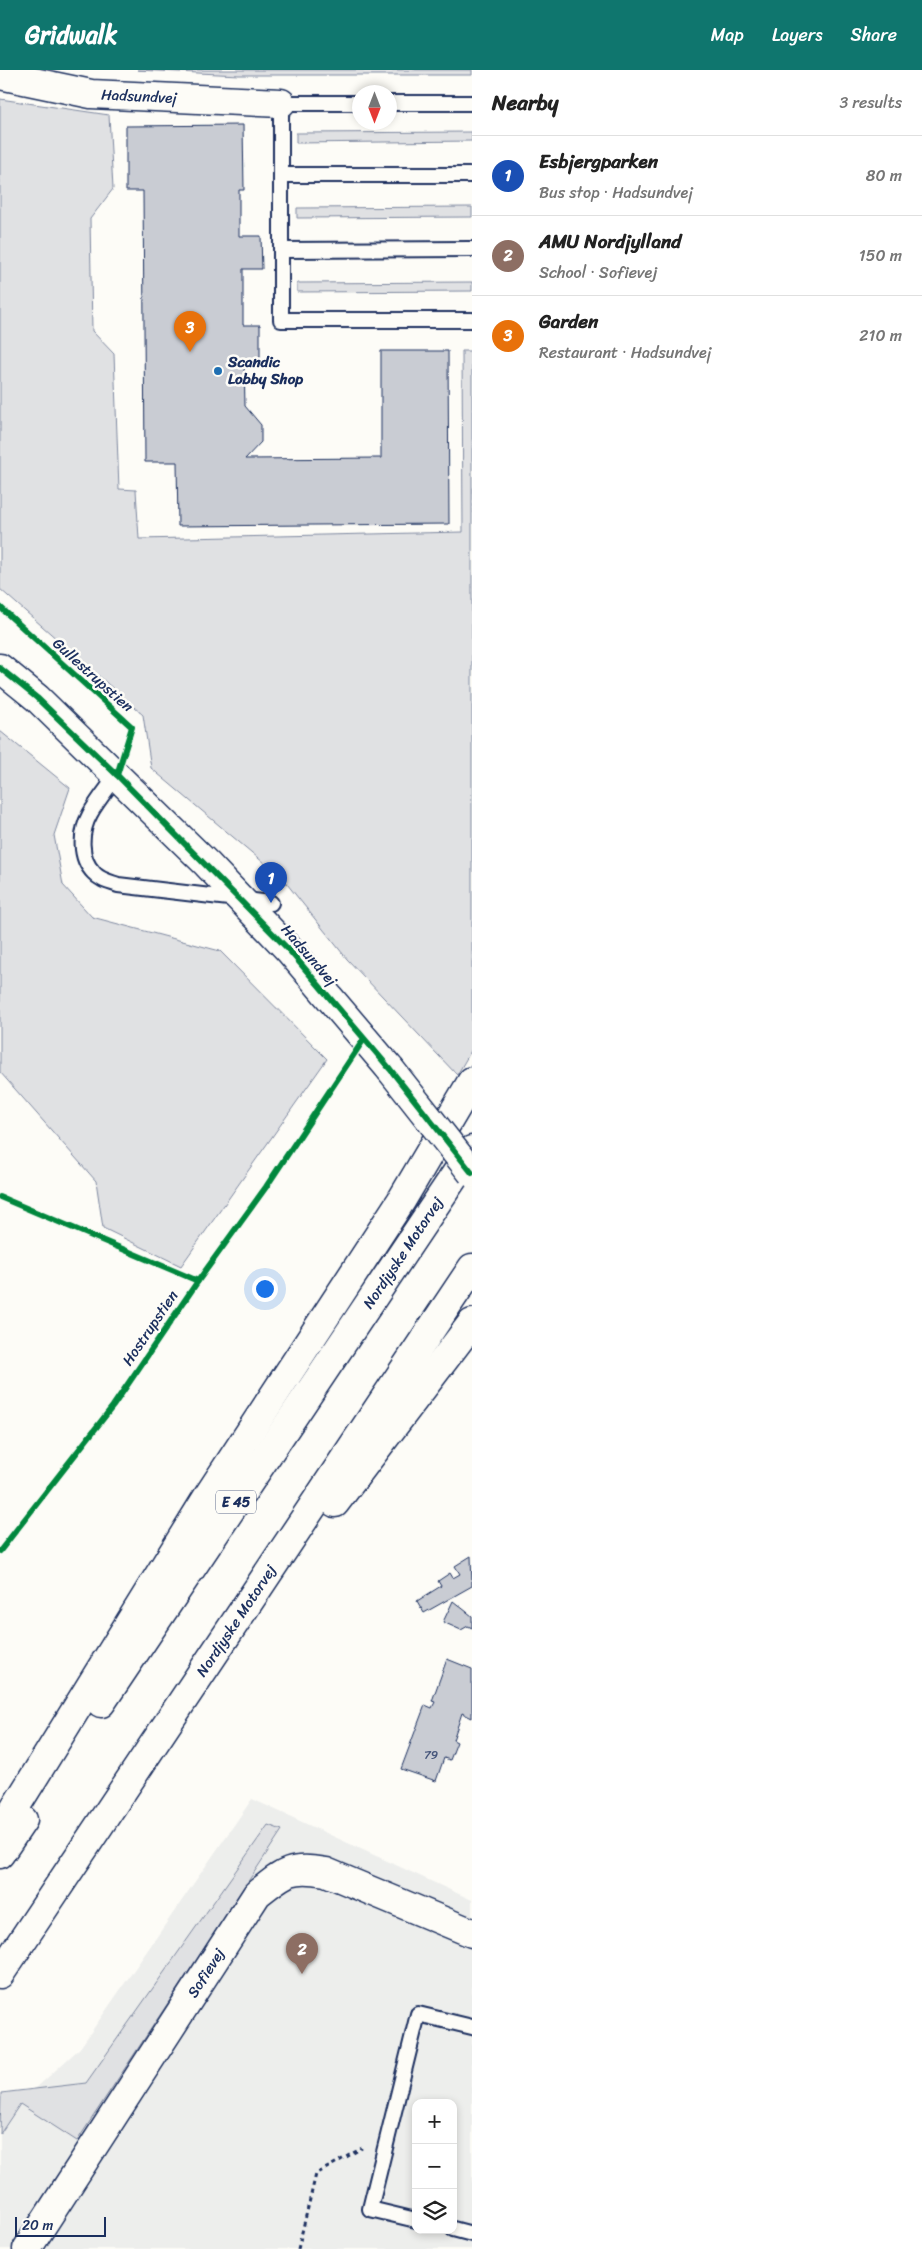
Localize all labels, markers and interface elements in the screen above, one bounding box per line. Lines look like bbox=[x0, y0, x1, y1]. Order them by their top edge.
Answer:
text: Gridwalk bbox=[25, 14, 117, 56]
text: Map bbox=[711, 19, 744, 51]
text: Layers bbox=[772, 19, 823, 51]
text: Share bbox=[851, 19, 897, 51]
street label: Hadsundvej bbox=[101, 81, 178, 111]
text: Nearby bbox=[492, 84, 558, 122]
north arrow bbox=[352, 85, 397, 130]
text: 3 results bbox=[839, 88, 902, 117]
text: Esbjergparken bbox=[539, 145, 658, 178]
text: 1 bbox=[505, 161, 511, 190]
text: 80 m bbox=[866, 161, 902, 190]
text: Bus stop · Hadsundvej bbox=[539, 178, 693, 207]
text: AMU Nordjylland bbox=[539, 225, 681, 258]
text: 2 bbox=[503, 241, 513, 270]
text: 150 m bbox=[859, 241, 902, 270]
text: School · Sofievej bbox=[539, 258, 657, 287]
text: Garden bbox=[539, 305, 598, 338]
pin: 3 bbox=[174, 311, 206, 352]
text: 3 bbox=[504, 321, 512, 350]
text: 210 m bbox=[859, 321, 902, 350]
text: Restaurant · Hadsundvej bbox=[539, 338, 711, 367]
place label: Scandic Lobby Shop bbox=[227, 349, 303, 392]
marker: Scandic Lobby Shop bbox=[212, 365, 224, 377]
street label: Gullestrupstien bbox=[46, 631, 140, 719]
pin: 1 bbox=[255, 862, 287, 903]
street label: Hadsundvej bbox=[274, 918, 344, 993]
street label: Nordjyske Motorvej bbox=[356, 1191, 450, 1314]
your location bbox=[252, 1276, 278, 1302]
street label: Hostrupstien bbox=[115, 1285, 185, 1371]
road number: E 45 bbox=[216, 1490, 256, 1514]
street label: Nordjyske Motorvej bbox=[189, 1559, 283, 1682]
house number: 79 bbox=[424, 1744, 438, 1766]
pin: 2 bbox=[286, 1933, 318, 1974]
street label: Sofievej bbox=[180, 1943, 232, 2003]
map controls bbox=[412, 2099, 457, 2234]
button: + bbox=[412, 2099, 457, 2144]
button: − bbox=[412, 2144, 457, 2189]
button: layers bbox=[412, 2189, 457, 2234]
text: 20 m bbox=[22, 2213, 53, 2238]
scale bar bbox=[15, 2214, 106, 2237]

